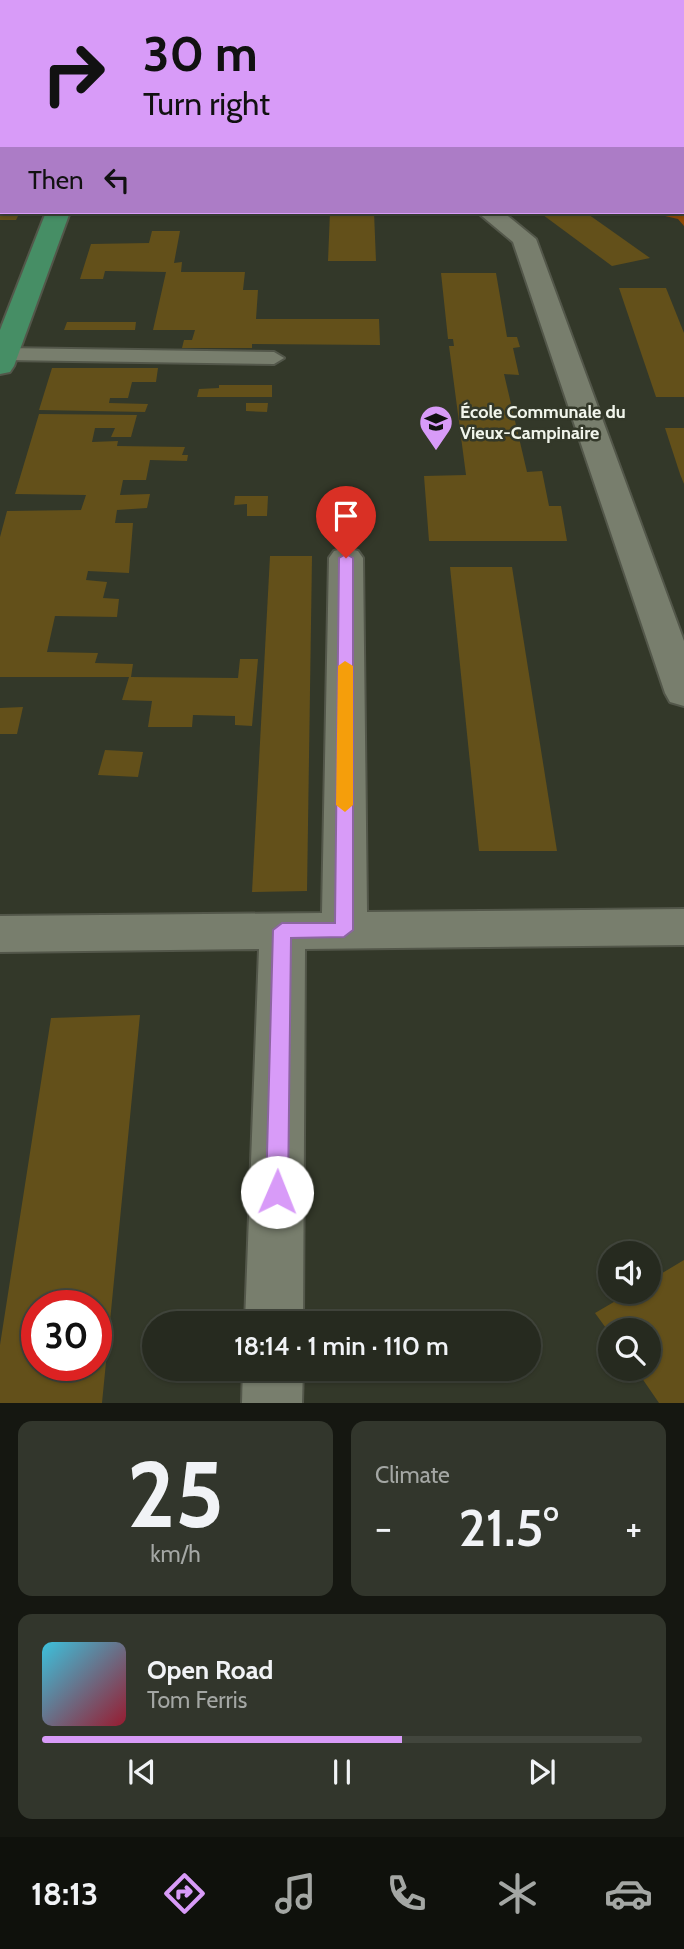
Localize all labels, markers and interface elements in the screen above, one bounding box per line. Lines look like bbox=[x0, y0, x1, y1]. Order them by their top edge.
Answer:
text: 30 m bbox=[143, 24, 258, 83]
icon: right bbox=[28, 28, 119, 119]
text: Turn right bbox=[143, 84, 270, 123]
icon: left bbox=[98, 161, 136, 199]
text: Then bbox=[28, 164, 84, 196]
place label: École Communale du Vieux-Campinaire bbox=[460, 401, 626, 444]
school or university icon: École Communale du Vieux-Campinaire bbox=[417, 403, 455, 452]
pin bbox=[316, 486, 376, 558]
icon: arrive bbox=[327, 497, 365, 535]
position arrow bbox=[240, 1155, 314, 1229]
map controls bbox=[598, 1241, 661, 1381]
button: sound bbox=[598, 1241, 661, 1304]
speed limit sign: 30 bbox=[21, 1290, 112, 1381]
button: search bbox=[598, 1318, 661, 1381]
text: 18:14 · 1 min · 110 m bbox=[234, 1330, 449, 1362]
text: 25 bbox=[127, 1439, 224, 1550]
text: Climate bbox=[375, 1461, 450, 1489]
text: 21.5° bbox=[458, 1496, 559, 1559]
text: − bbox=[375, 1504, 392, 1551]
text: + bbox=[625, 1504, 642, 1551]
text: km/h bbox=[150, 1540, 201, 1568]
text: Open Road bbox=[147, 1654, 273, 1686]
text: Tom Ferris bbox=[147, 1686, 247, 1714]
icon: previous bbox=[123, 1753, 161, 1791]
icon: pause bbox=[323, 1753, 361, 1791]
icon: next bbox=[523, 1753, 561, 1791]
icon: directions bbox=[160, 1869, 209, 1918]
icon: music bbox=[271, 1869, 320, 1918]
icon: phone bbox=[382, 1869, 431, 1918]
icon: climate bbox=[493, 1869, 542, 1918]
icon: car bbox=[604, 1869, 653, 1918]
text: 18:13 bbox=[31, 1874, 98, 1913]

